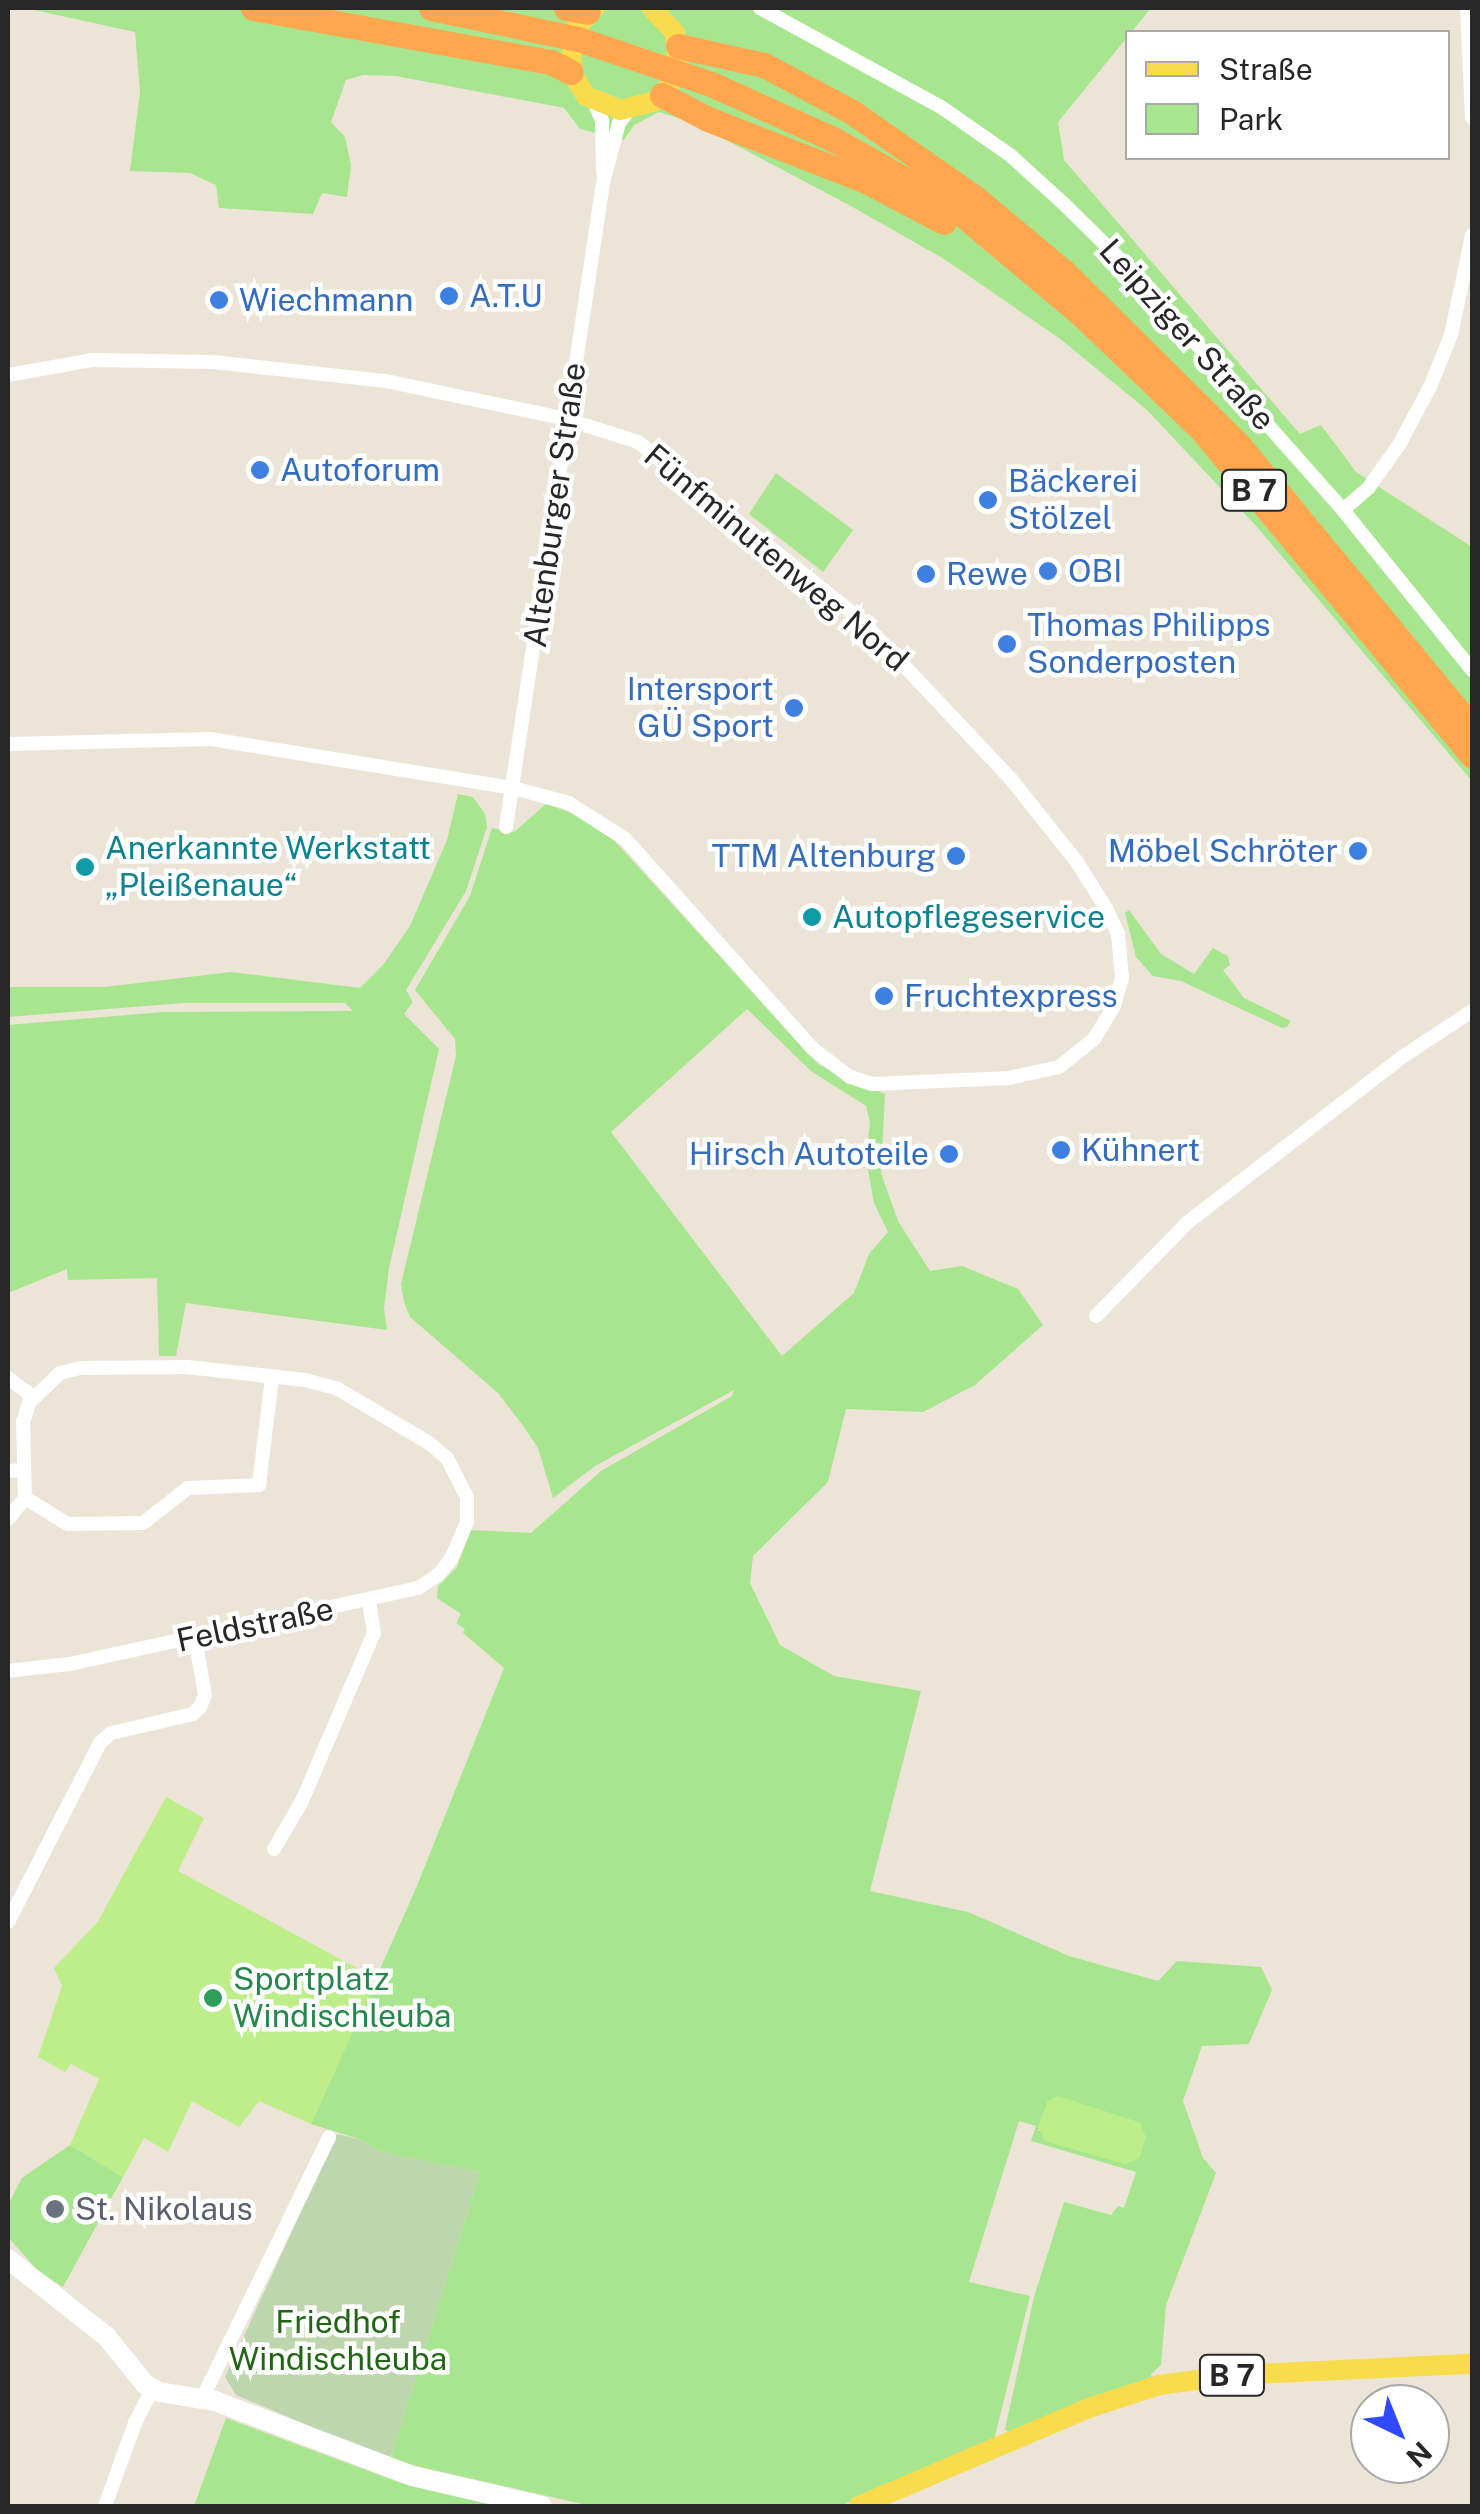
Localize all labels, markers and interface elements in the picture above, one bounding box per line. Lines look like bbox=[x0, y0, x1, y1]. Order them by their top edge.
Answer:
legend bbox=[1125, 30, 1450, 160]
text: Straße bbox=[1219, 51, 1313, 87]
text: Park bbox=[1219, 101, 1283, 137]
street label: Leipziger Straße bbox=[1091, 232, 1283, 438]
place label: A.T.U bbox=[469, 277, 543, 315]
place label: Wiechmann bbox=[239, 281, 413, 319]
marker: A.T.U bbox=[438, 285, 460, 307]
marker: Wiechmann bbox=[208, 289, 230, 311]
street label: Altenburger Straße bbox=[516, 360, 594, 650]
street label: Fünfminutenweg Nord bbox=[636, 436, 916, 680]
place label: Autoforum bbox=[280, 451, 440, 489]
marker: Autoforum bbox=[249, 459, 271, 481]
place label: Bäckerei Stölzel bbox=[1008, 463, 1138, 538]
road number: B 7 bbox=[1219, 465, 1289, 515]
marker: Bäckerei Stölzel bbox=[977, 489, 999, 511]
place label: OBI bbox=[1068, 552, 1122, 590]
place label: Rewe bbox=[946, 555, 1028, 593]
marker: OBI bbox=[1037, 560, 1059, 582]
marker: Rewe bbox=[915, 563, 937, 585]
place label: Thomas Philipps Sonderposten bbox=[1027, 607, 1270, 682]
marker: Thomas Philipps Sonderposten bbox=[996, 633, 1018, 655]
place label: Intersport GÜ Sport bbox=[627, 671, 774, 746]
marker: Intersport GÜ Sport bbox=[783, 697, 805, 719]
place label: Anerkannte Werkstatt „Pleißenaue“ bbox=[105, 830, 432, 905]
place label: Möbel Schröter bbox=[1108, 832, 1338, 870]
place label: TTM Altenburg bbox=[712, 837, 936, 875]
marker: Möbel Schröter bbox=[1347, 840, 1369, 862]
marker: TTM Altenburg bbox=[945, 845, 967, 867]
marker: Anerkannte Werkstatt „Pleißenaue“ bbox=[74, 856, 96, 878]
place label: Autopflegeservice bbox=[832, 898, 1105, 936]
marker: Autopflegeservice bbox=[801, 906, 823, 928]
place label: Fruchtexpress bbox=[904, 977, 1118, 1015]
marker: Fruchtexpress bbox=[873, 985, 895, 1007]
place label: Kühnert bbox=[1081, 1131, 1200, 1169]
place label: Hirsch Autoteile bbox=[689, 1135, 929, 1173]
marker: Kühnert bbox=[1050, 1139, 1072, 1161]
marker: Hirsch Autoteile bbox=[938, 1143, 960, 1165]
street label: Feldstraße bbox=[173, 1590, 337, 1660]
place label: Sportplatz Windischleuba bbox=[233, 1961, 451, 2036]
marker: Sportplatz Windischleuba bbox=[202, 1987, 224, 2009]
place label: St. Nikolaus bbox=[75, 2190, 253, 2228]
marker: St. Nikolaus bbox=[44, 2198, 66, 2220]
park label: Friedhof Windischleuba bbox=[229, 2304, 447, 2379]
road number: B 7 bbox=[1197, 2350, 1267, 2400]
north arrow bbox=[1350, 2384, 1450, 2484]
text: N bbox=[1400, 2435, 1439, 2474]

